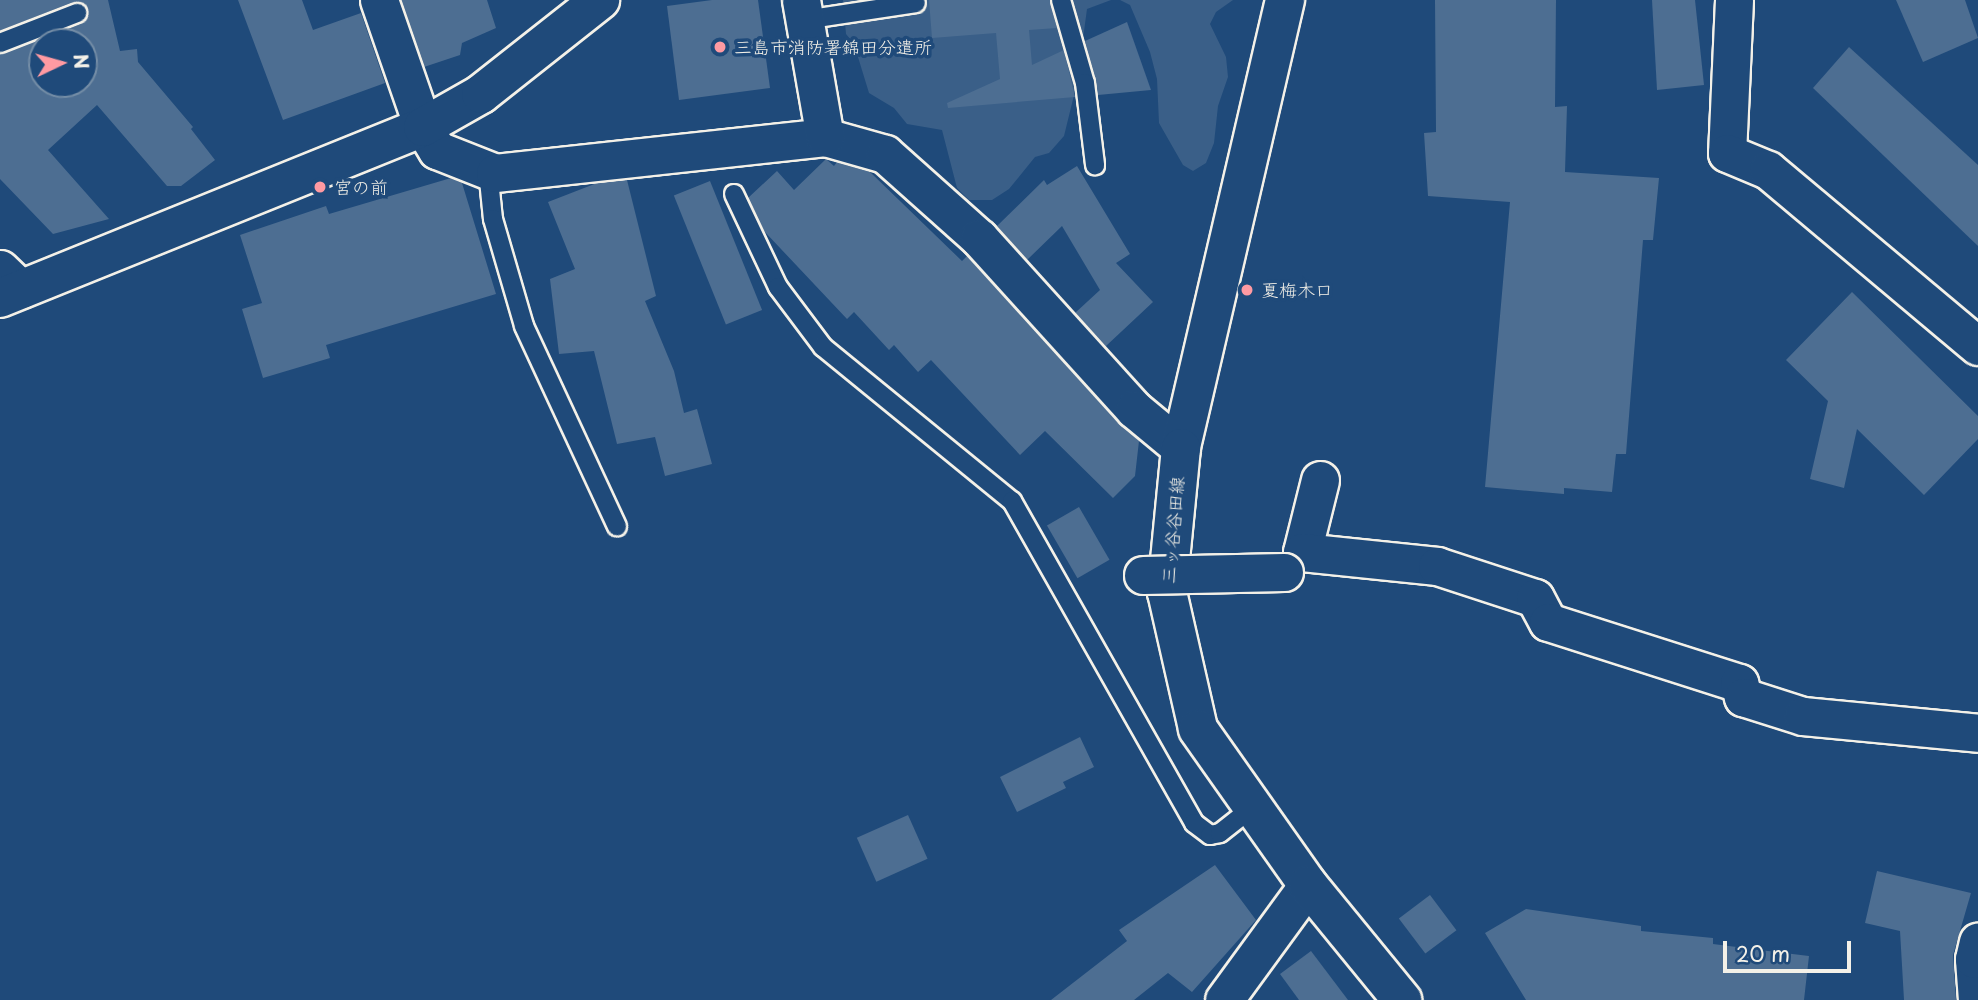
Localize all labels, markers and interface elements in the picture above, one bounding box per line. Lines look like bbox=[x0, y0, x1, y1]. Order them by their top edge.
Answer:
north arrow bbox=[28, 28, 98, 98]
place label: 三島市消防署錦田分遣所 bbox=[734, 36, 932, 58]
marker: 三島市消防署錦田分遣所 bbox=[712, 39, 728, 55]
text: N bbox=[67, 53, 97, 70]
place label: 宮の前 bbox=[334, 176, 388, 198]
marker: 宮の前 bbox=[312, 179, 328, 195]
place label: 夏梅木口 bbox=[1261, 279, 1333, 301]
marker: 夏梅木口 bbox=[1239, 282, 1255, 298]
street label: 三ッ谷谷田線 bbox=[1158, 475, 1188, 585]
scale bar bbox=[1726, 926, 1854, 970]
text: 20 m bbox=[1736, 937, 1790, 969]

